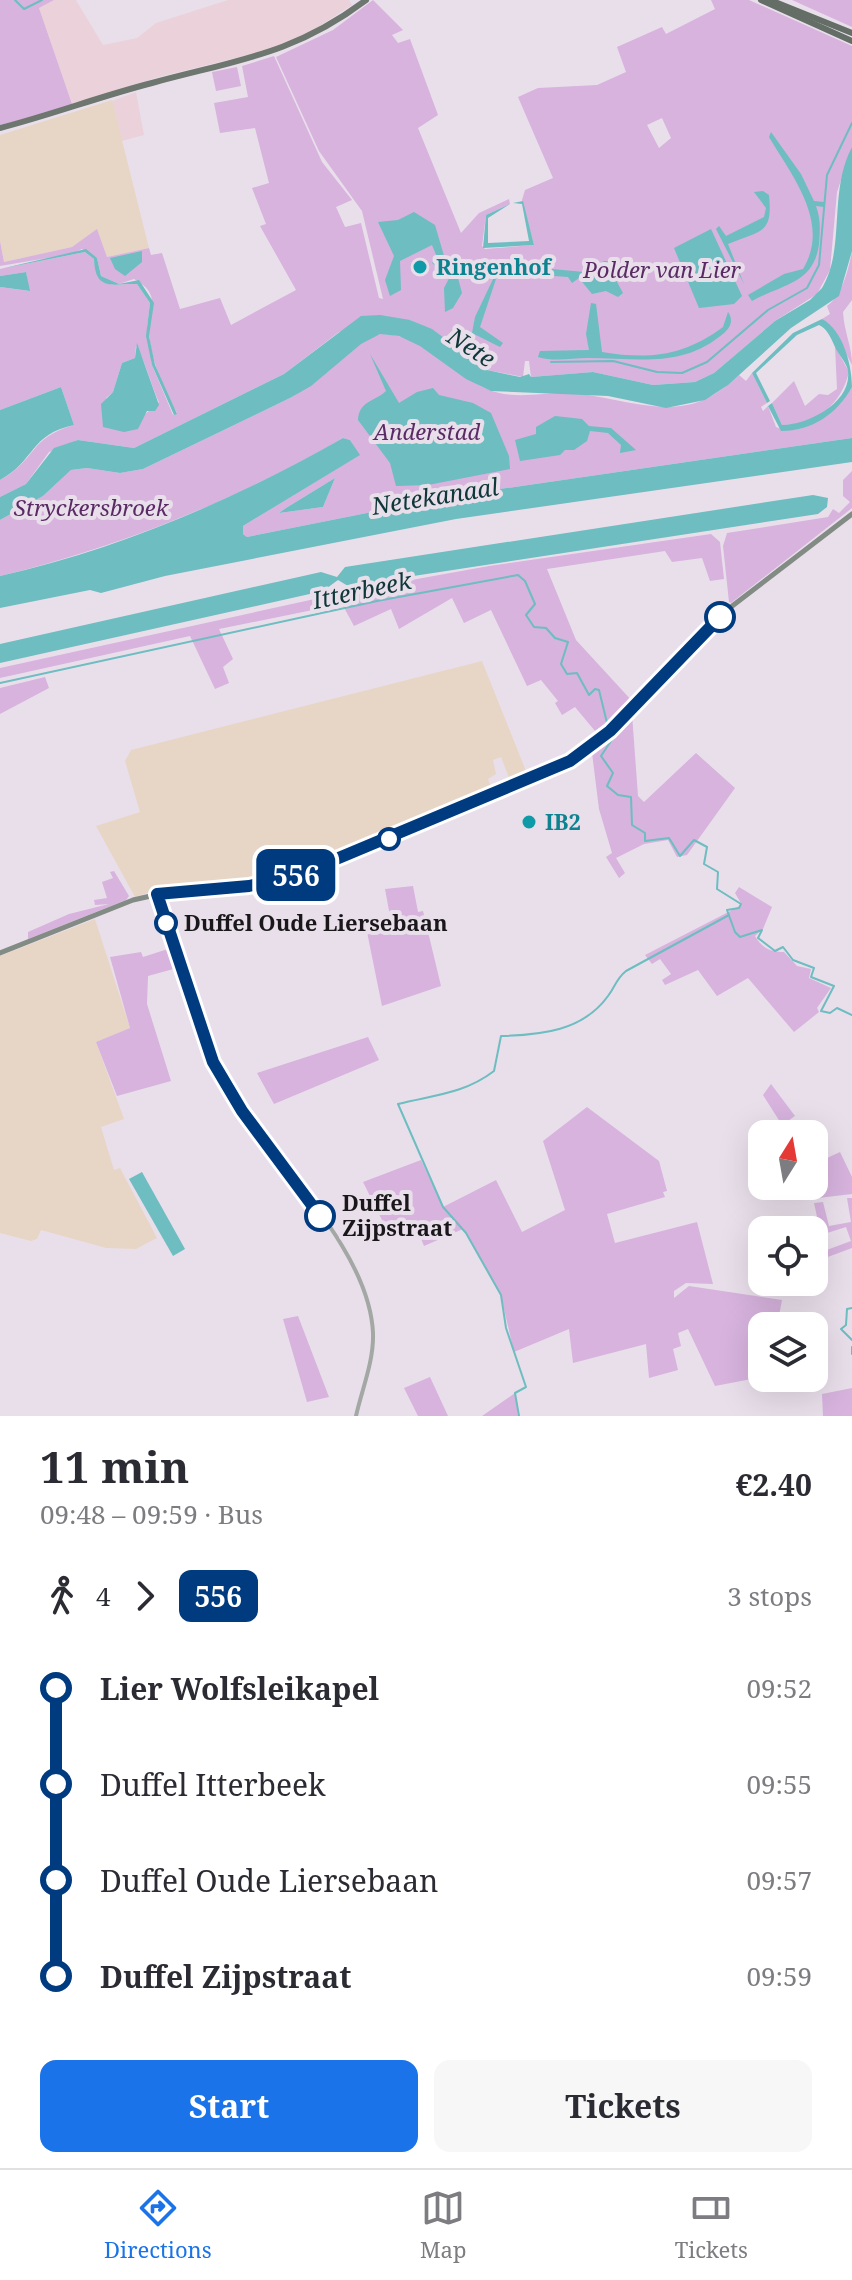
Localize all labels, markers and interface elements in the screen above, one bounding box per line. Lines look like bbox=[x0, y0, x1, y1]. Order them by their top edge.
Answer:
place label: Ringenhof bbox=[436, 251, 553, 281]
park label: Polder van Lier bbox=[582, 254, 741, 284]
marker: Ringenhof bbox=[411, 258, 429, 276]
water label: Nete bbox=[441, 319, 502, 375]
park label: Anderstad bbox=[372, 416, 480, 446]
water label: Netekanaal bbox=[368, 469, 501, 522]
park label: Stryckersbroek bbox=[14, 492, 170, 522]
water label: Itterbeek bbox=[308, 563, 416, 616]
unlabelled marker bbox=[705, 602, 735, 632]
place label: IB2 bbox=[545, 806, 581, 836]
marker: IB2 bbox=[520, 813, 538, 831]
unlabelled marker bbox=[378, 828, 400, 850]
line badge: 556 bbox=[250, 849, 342, 901]
text: 556 bbox=[272, 856, 320, 894]
place label: Duffel Oude Liersebaan bbox=[184, 907, 448, 937]
marker: Duffel Oude Liersebaan bbox=[155, 912, 177, 934]
north arrow bbox=[748, 1120, 828, 1200]
map controls bbox=[748, 1120, 828, 1392]
place label: Duffel Zijpstraat bbox=[342, 1187, 452, 1242]
marker: Duffel Zijpstraat bbox=[305, 1201, 335, 1231]
button: locate bbox=[748, 1216, 828, 1296]
button: layers bbox=[748, 1312, 828, 1392]
text: 11 min bbox=[40, 1436, 189, 1496]
text: €2.40 bbox=[736, 1464, 812, 1505]
text: 09:48 – 09:59 · Bus bbox=[40, 1496, 263, 1532]
icon: walk bbox=[40, 1574, 84, 1618]
icon: forward bbox=[123, 1574, 167, 1618]
text: 556 bbox=[195, 1577, 242, 1615]
text: 4 bbox=[96, 1578, 111, 1614]
text: 3 stops bbox=[727, 1578, 812, 1614]
text: Lier Wolfsleikapel bbox=[100, 1668, 379, 1709]
text: 09:52 bbox=[746, 1670, 812, 1706]
text: Duffel Itterbeek bbox=[100, 1764, 326, 1805]
text: 09:55 bbox=[746, 1766, 812, 1802]
text: Duffel Oude Liersebaan bbox=[100, 1860, 438, 1901]
text: 09:57 bbox=[746, 1862, 812, 1898]
text: Duffel Zijpstraat bbox=[100, 1956, 352, 1997]
text: 09:59 bbox=[746, 1958, 812, 1994]
button: Start bbox=[40, 2060, 418, 2152]
button: Tickets bbox=[434, 2060, 812, 2152]
tab: Directions bbox=[104, 2186, 212, 2264]
tab: Map bbox=[420, 2186, 466, 2264]
tab: Tickets bbox=[675, 2186, 748, 2264]

